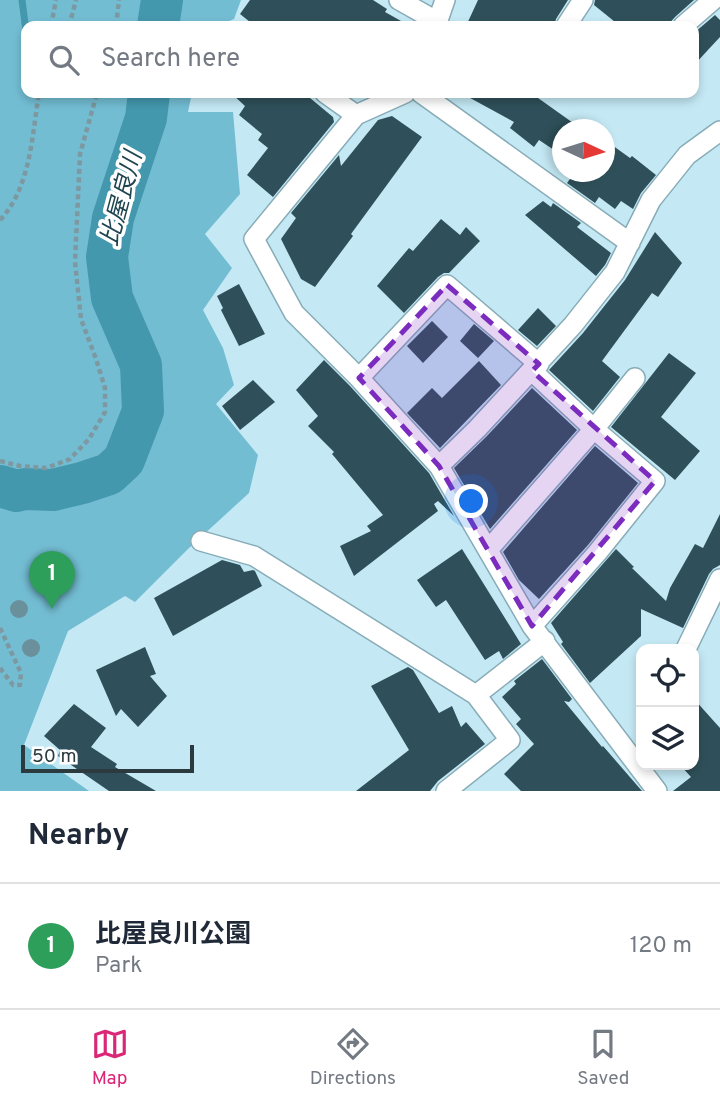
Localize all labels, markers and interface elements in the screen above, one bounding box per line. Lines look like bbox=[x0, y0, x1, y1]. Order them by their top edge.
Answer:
search box bbox=[21, 21, 699, 98]
icon: search bbox=[45, 41, 83, 79]
text: Search here bbox=[101, 43, 240, 76]
north arrow bbox=[552, 119, 615, 182]
water label: 比屋良川 bbox=[96, 146, 151, 249]
your location bbox=[454, 484, 488, 518]
pin: 1 bbox=[29, 551, 75, 609]
map controls bbox=[636, 644, 699, 770]
button: locate bbox=[636, 644, 699, 707]
button: layers bbox=[636, 707, 699, 770]
scale bar bbox=[21, 742, 194, 774]
text: 50 m bbox=[32, 745, 77, 769]
text: Nearby bbox=[28, 818, 129, 855]
text: 比屋良川公園 bbox=[95, 919, 251, 952]
text: 1 bbox=[46, 932, 56, 961]
text: 120 m bbox=[630, 932, 692, 961]
text: Park bbox=[95, 952, 142, 981]
tab: Map bbox=[91, 1025, 129, 1091]
tab: Directions bbox=[310, 1025, 396, 1091]
tab: Saved bbox=[577, 1025, 629, 1091]

